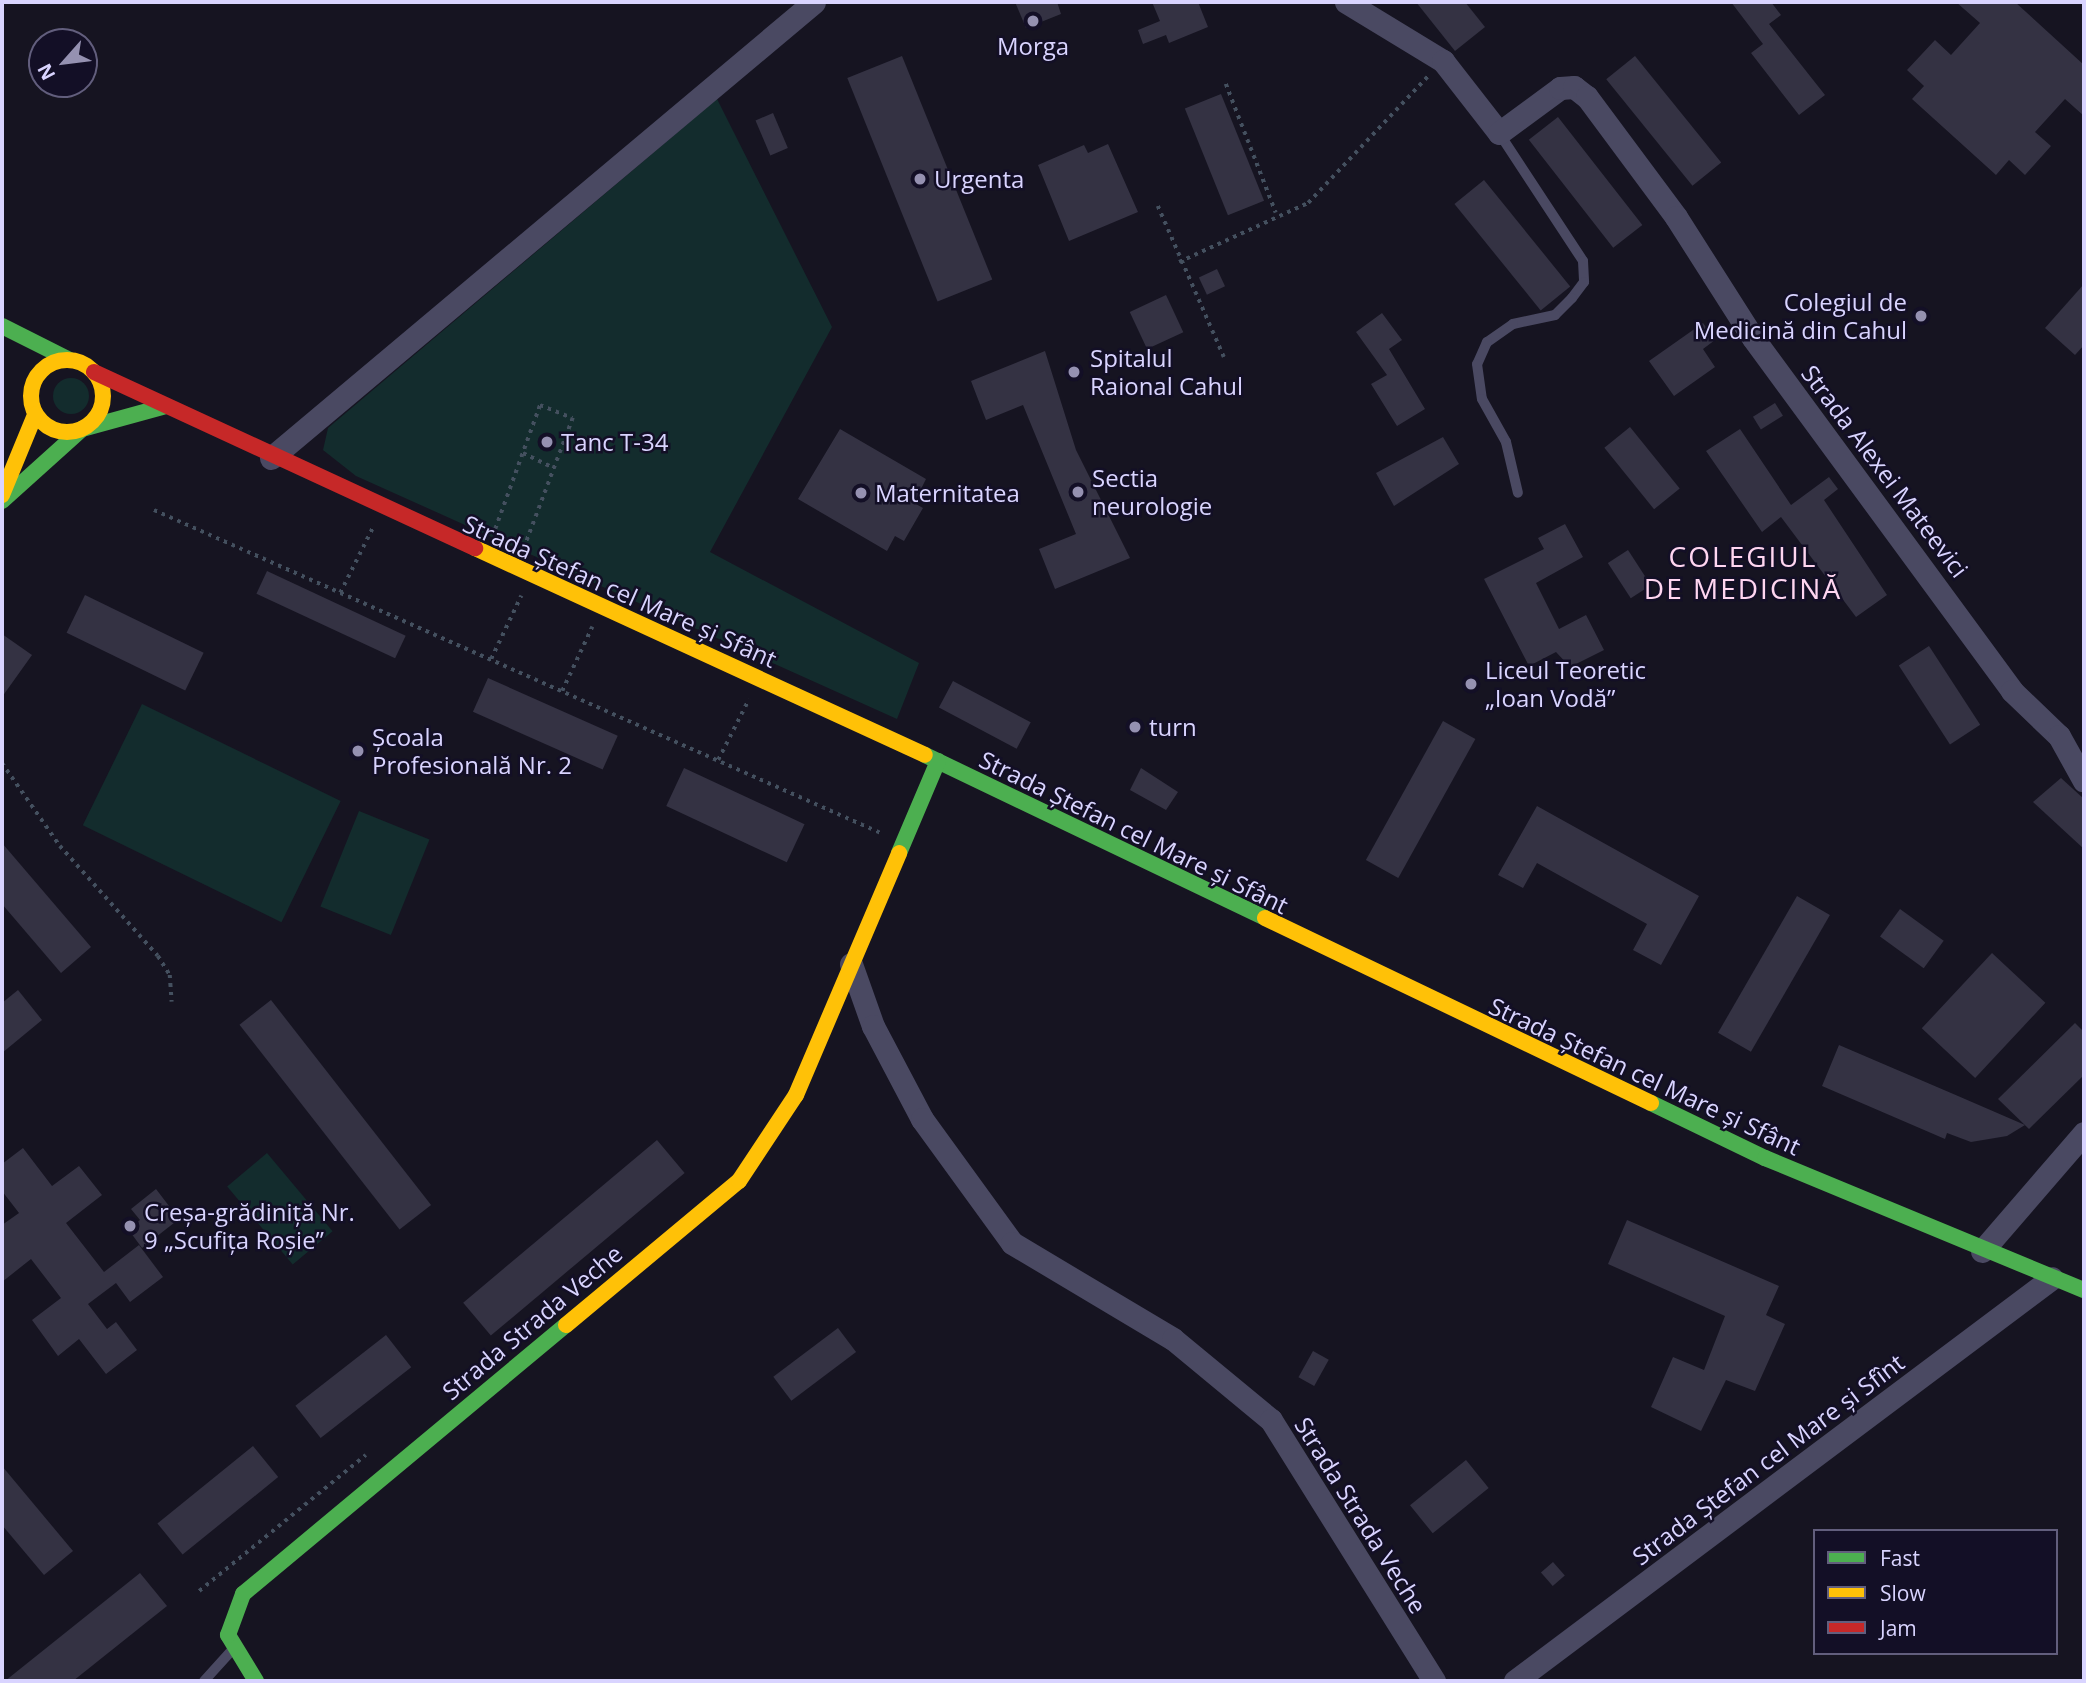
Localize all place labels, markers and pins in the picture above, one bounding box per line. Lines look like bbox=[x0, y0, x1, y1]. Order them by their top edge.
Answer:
marker: Morga bbox=[1025, 13, 1041, 29]
place label: Morga bbox=[997, 32, 1069, 60]
place label: Urgenta bbox=[934, 165, 1024, 193]
marker: Urgenta bbox=[912, 171, 928, 187]
place label: Colegiul de Medicină din Cahul bbox=[1694, 288, 1907, 344]
marker: Colegiul de Medicină din Cahul bbox=[1913, 308, 1929, 324]
place label: Spitalul Raional Cahul bbox=[1090, 344, 1243, 400]
marker: Spitalul Raional Cahul bbox=[1064, 362, 1084, 382]
place label: Tanc T-34 bbox=[561, 428, 668, 456]
marker: Tanc T-34 bbox=[539, 434, 555, 450]
place label: Sectia neurologie bbox=[1092, 464, 1212, 520]
place label: Maternitatea bbox=[875, 479, 1020, 507]
marker: Sectia neurologie bbox=[1070, 484, 1086, 500]
marker: Maternitatea bbox=[853, 485, 869, 501]
place label: Liceul Teoretic „Ioan Vodă” bbox=[1485, 656, 1646, 712]
marker: Liceul Teoretic „Ioan Vodă” bbox=[1463, 676, 1479, 692]
place label: turn bbox=[1149, 713, 1197, 741]
marker: turn bbox=[1127, 719, 1143, 735]
place label: Școala Profesională Nr. 2 bbox=[372, 723, 572, 779]
marker: Școala Profesională Nr. 2 bbox=[350, 743, 366, 759]
place label: Creșa-grădiniță Nr. 9 „Scufița Roșie” bbox=[144, 1198, 355, 1254]
marker: Creșa-grădiniță Nr. 9 „Scufița Roșie” bbox=[122, 1218, 138, 1234]

